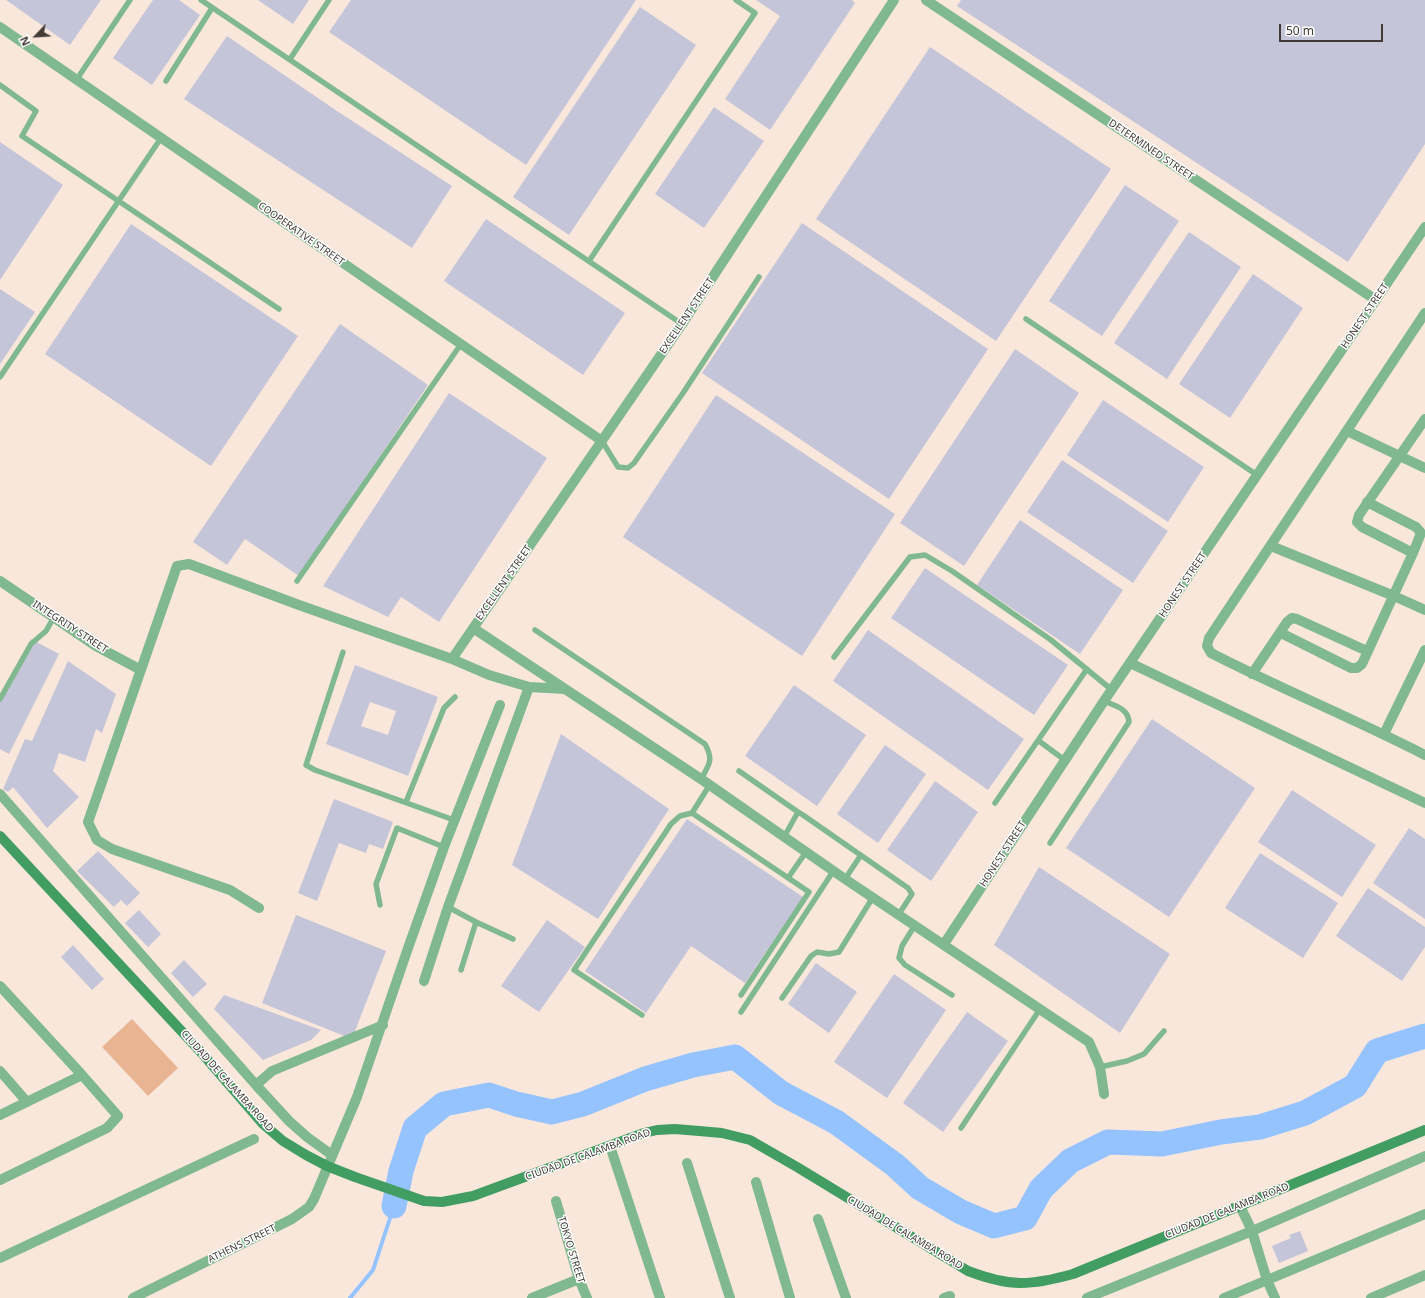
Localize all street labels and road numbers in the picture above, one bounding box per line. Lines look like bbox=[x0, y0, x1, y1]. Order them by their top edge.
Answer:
street label: DETERMINED STREET bbox=[1106, 117, 1196, 183]
street label: COOPERATIVE STREET bbox=[256, 200, 346, 268]
street label: EXCELLENT STREET bbox=[657, 276, 717, 356]
street label: HONEST STREET bbox=[1339, 281, 1391, 351]
street label: EXCELLENT STREET bbox=[474, 543, 534, 623]
street label: HONEST STREET bbox=[1157, 550, 1209, 620]
street label: INTEGRITY STREET bbox=[30, 598, 110, 656]
street label: HONEST STREET bbox=[977, 819, 1029, 889]
street label: CIUDAD DE CALAMBA ROAD bbox=[178, 1028, 276, 1134]
street label: CIUDAD DE CALAMBA ROAD bbox=[524, 1127, 652, 1183]
street label: CIUDAD DE CALAMBA ROAD bbox=[1163, 1181, 1291, 1241]
street label: CIUDAD DE CALAMBA ROAD bbox=[845, 1194, 965, 1272]
street label: TOKYO STREET bbox=[555, 1215, 587, 1285]
street label: ATHENS STREET bbox=[206, 1222, 278, 1266]

